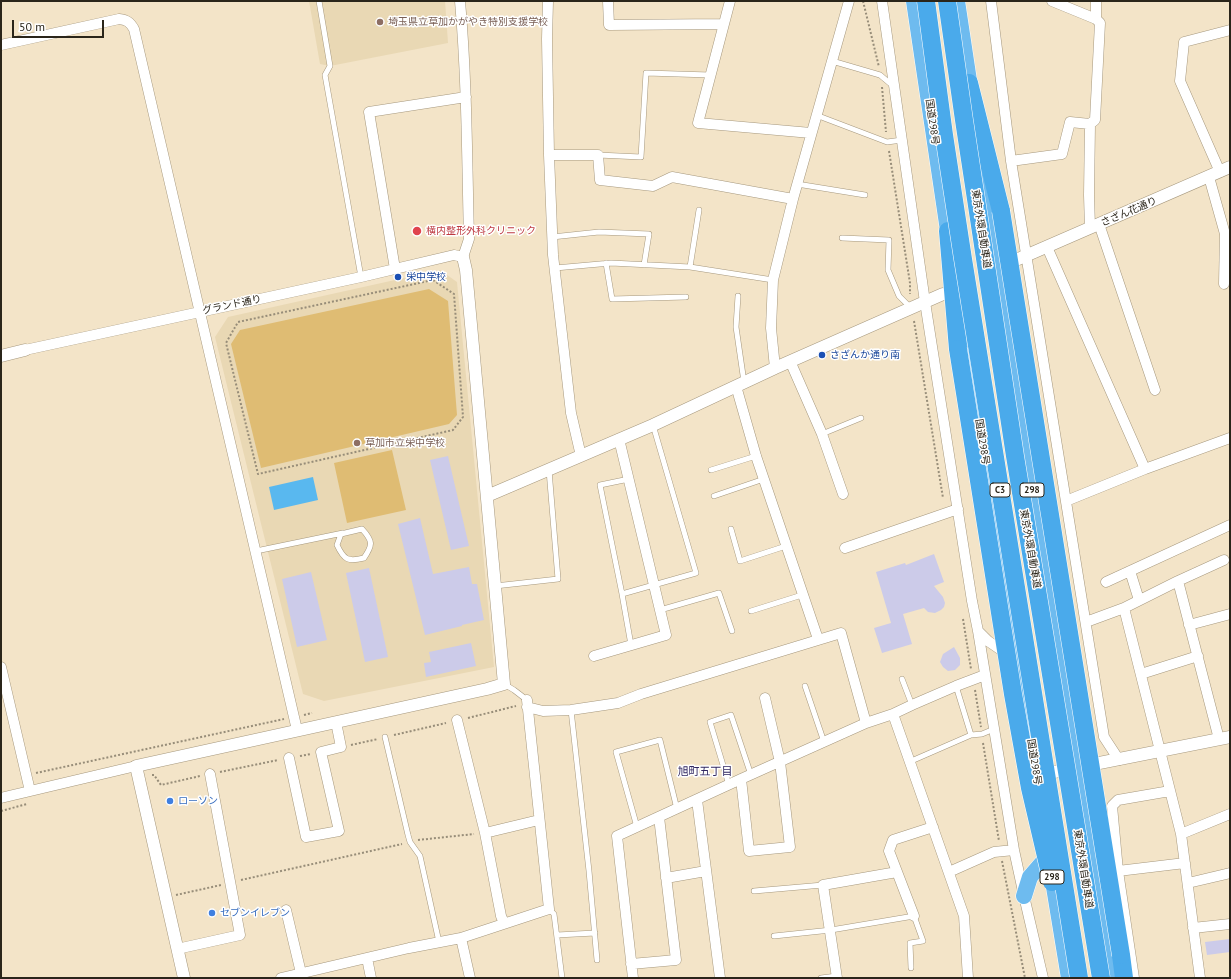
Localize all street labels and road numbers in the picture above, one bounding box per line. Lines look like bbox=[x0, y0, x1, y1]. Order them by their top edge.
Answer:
street label: 国道298号 bbox=[923, 98, 941, 146]
street label: 東京外環自動車道 bbox=[969, 189, 993, 269]
street label: さざん花通り bbox=[1099, 195, 1159, 229]
street label: グランド通り bbox=[201, 293, 263, 317]
street label: 国道298号 bbox=[972, 418, 992, 466]
road number: C3 bbox=[990, 483, 1010, 497]
road number: 298 bbox=[1020, 483, 1044, 497]
street label: 東京外環自動車道 bbox=[1017, 509, 1043, 589]
street label: 国道298号 bbox=[1024, 738, 1044, 786]
street label: 東京外環自動車道 bbox=[1071, 829, 1095, 909]
road number: 298 bbox=[1040, 870, 1064, 884]

